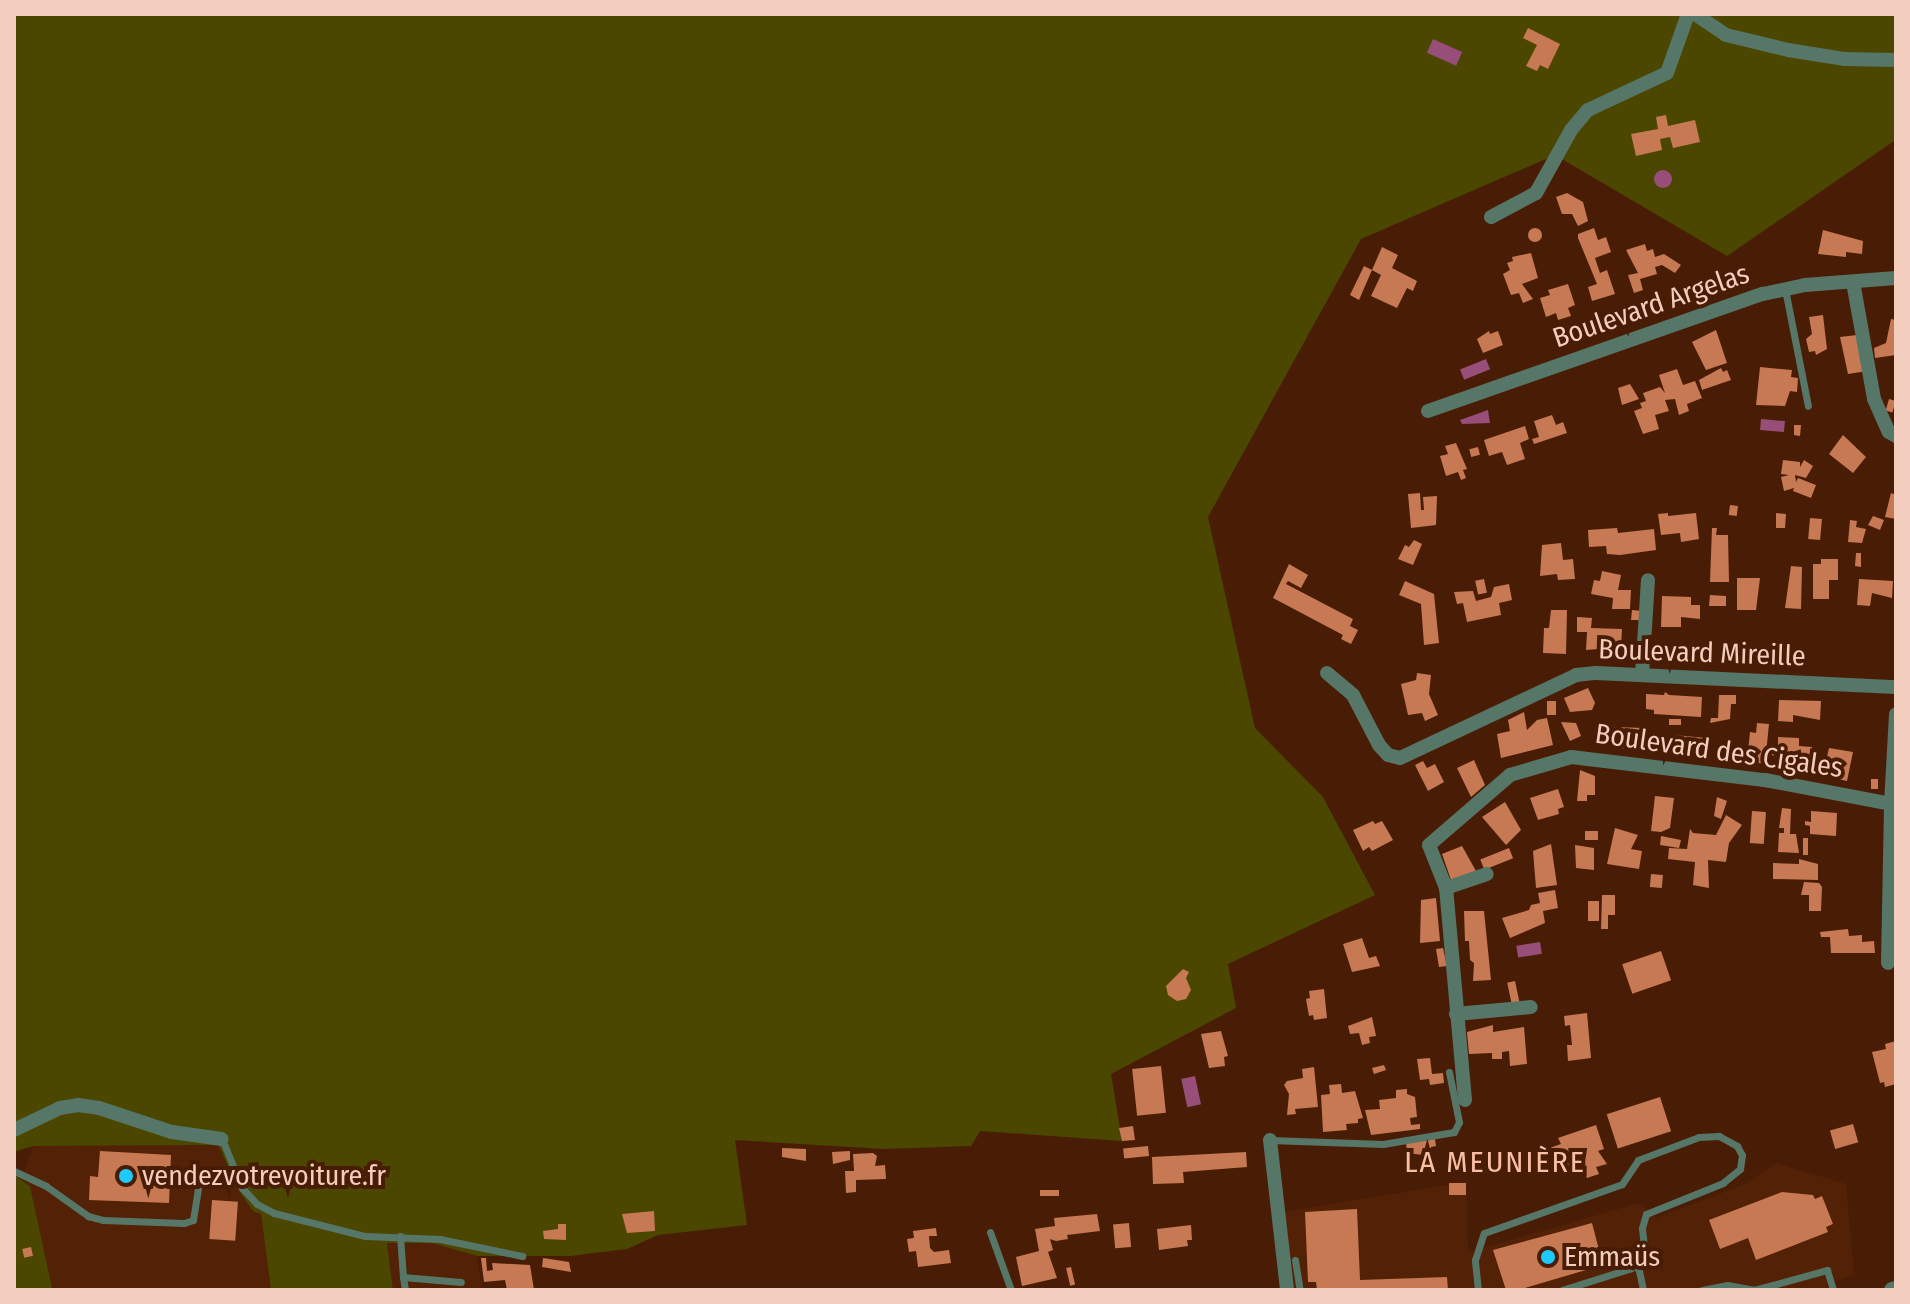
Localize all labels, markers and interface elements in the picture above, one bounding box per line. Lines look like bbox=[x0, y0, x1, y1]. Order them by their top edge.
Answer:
street label: Boulevard Argelas bbox=[1548, 257, 1754, 355]
street label: Boulevard Mireille bbox=[1598, 633, 1806, 673]
street label: Boulevard des Cigales bbox=[1593, 717, 1845, 785]
district label: LA MEUNIÈRE bbox=[1404, 1144, 1586, 1180]
place label: vendezvotrevoiture.fr bbox=[142, 1159, 386, 1193]
marker: vendezvotrevoiture.fr bbox=[117, 1167, 135, 1185]
place label: Emmaüs bbox=[1564, 1240, 1660, 1274]
marker: Emmaüs bbox=[1539, 1248, 1557, 1266]

